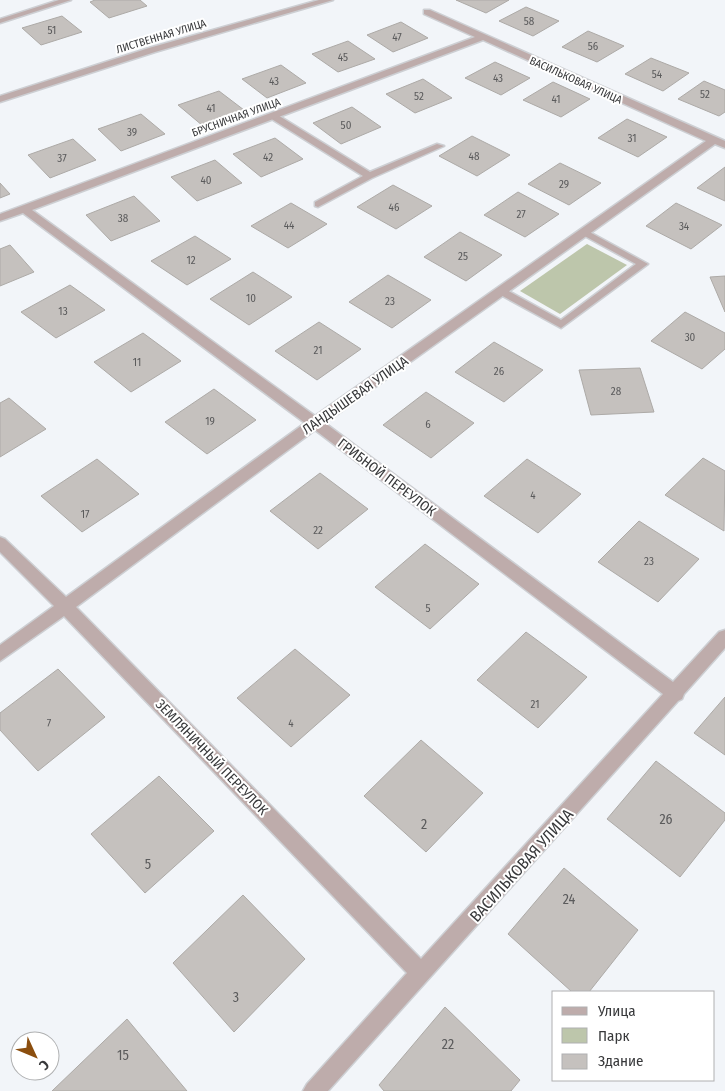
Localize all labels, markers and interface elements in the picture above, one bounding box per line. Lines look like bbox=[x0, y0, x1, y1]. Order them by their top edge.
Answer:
house number: 58 bbox=[524, 15, 535, 28]
street label: ЛИСТВЕННАЯ УЛИЦА bbox=[115, 17, 208, 56]
house number: 51 bbox=[48, 24, 56, 37]
house number: 47 bbox=[392, 31, 402, 44]
house number: 56 bbox=[588, 40, 599, 53]
house number: 45 bbox=[338, 51, 348, 64]
street label: ВАСИЛЬКОВАЯ УЛИЦА bbox=[528, 54, 624, 107]
house number: 54 bbox=[652, 68, 663, 81]
house number: 43 bbox=[493, 72, 503, 85]
house number: 43 bbox=[269, 75, 279, 88]
house number: 52 bbox=[700, 88, 710, 101]
house number: 52 bbox=[414, 90, 424, 103]
house number: 41 bbox=[551, 93, 561, 106]
street label: БРУСНИЧНАЯ УЛИЦА bbox=[190, 95, 282, 140]
house number: 41 bbox=[206, 102, 216, 115]
house number: 50 bbox=[341, 119, 352, 132]
house number: 39 bbox=[127, 126, 137, 139]
house number: 31 bbox=[628, 132, 637, 145]
house number: 48 bbox=[469, 150, 480, 163]
house number: 42 bbox=[263, 151, 273, 164]
house number: 37 bbox=[57, 152, 67, 165]
house number: 40 bbox=[200, 174, 212, 187]
house number: 29 bbox=[559, 178, 569, 191]
house number: 46 bbox=[389, 201, 400, 214]
house number: 27 bbox=[516, 208, 526, 221]
house number: 38 bbox=[118, 212, 129, 225]
house number: 44 bbox=[284, 219, 295, 232]
house number: 34 bbox=[679, 220, 690, 233]
house number: 25 bbox=[458, 250, 468, 263]
house number: 12 bbox=[186, 254, 196, 267]
house number: 10 bbox=[246, 292, 256, 305]
house number: 23 bbox=[385, 295, 395, 308]
house number: 13 bbox=[58, 305, 68, 318]
house number: 30 bbox=[685, 331, 696, 344]
house number: 21 bbox=[314, 344, 322, 357]
street label: ЛАНДЫШЕВАЯ УЛИЦА bbox=[299, 352, 412, 438]
house number: 11 bbox=[133, 356, 141, 369]
house number: 26 bbox=[494, 365, 505, 378]
house number: 28 bbox=[611, 385, 622, 398]
house number: 19 bbox=[205, 415, 215, 428]
house number: 6 bbox=[425, 418, 431, 431]
street label: ГРИБНОЙ ПЕРЕУЛОК bbox=[334, 435, 440, 520]
house number: 4 bbox=[530, 489, 536, 502]
house number: 17 bbox=[81, 508, 90, 521]
house number: 22 bbox=[313, 524, 323, 537]
house number: 23 bbox=[644, 555, 654, 568]
house number: 5 bbox=[425, 602, 431, 615]
street label: ЗЕМЛЯНИЧНЫЙ ПЕРЕУЛОК bbox=[152, 696, 272, 819]
house number: 21 bbox=[531, 698, 539, 711]
house number: 7 bbox=[47, 717, 52, 730]
house number: 4 bbox=[288, 717, 294, 730]
street label: ВАСИЛЬКОВАЯ УЛИЦА bbox=[466, 805, 577, 926]
house number: 26 bbox=[659, 811, 673, 828]
house number: 2 bbox=[421, 816, 427, 833]
house number: 5 bbox=[145, 856, 151, 873]
house number: 24 bbox=[563, 891, 576, 908]
house number: 3 bbox=[233, 989, 239, 1006]
legend bbox=[552, 991, 715, 1081]
text: Улица bbox=[597, 1002, 636, 1020]
text: Парк bbox=[598, 1027, 629, 1045]
north arrow bbox=[10, 1031, 60, 1081]
house number: 22 bbox=[442, 1036, 454, 1053]
house number: 15 bbox=[117, 1047, 129, 1064]
text: Здание bbox=[598, 1052, 644, 1070]
text: С bbox=[35, 1056, 53, 1074]

